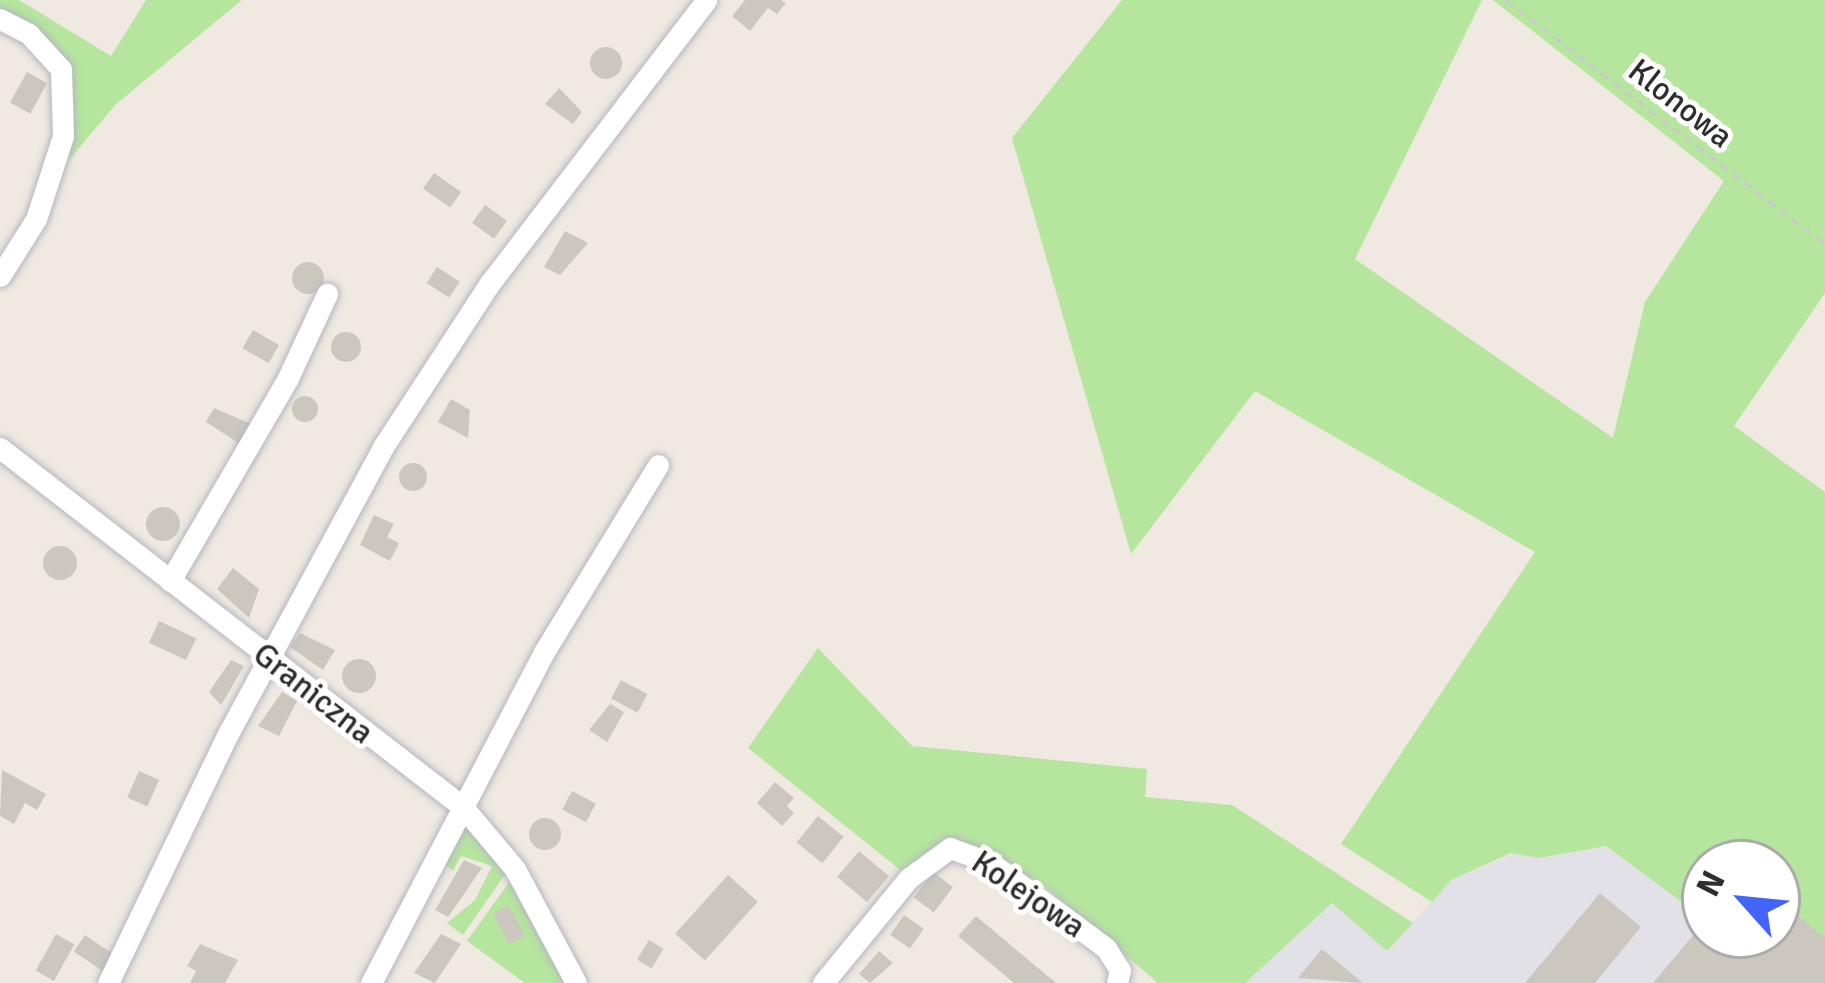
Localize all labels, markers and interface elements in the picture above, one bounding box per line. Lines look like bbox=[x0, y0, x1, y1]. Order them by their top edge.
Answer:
street label: Klonowa bbox=[1620, 51, 1740, 157]
street label: Graniczna bbox=[245, 635, 381, 753]
north arrow bbox=[1681, 839, 1801, 959]
street label: Kolejowa bbox=[964, 843, 1092, 947]
text: N bbox=[1688, 864, 1735, 903]

